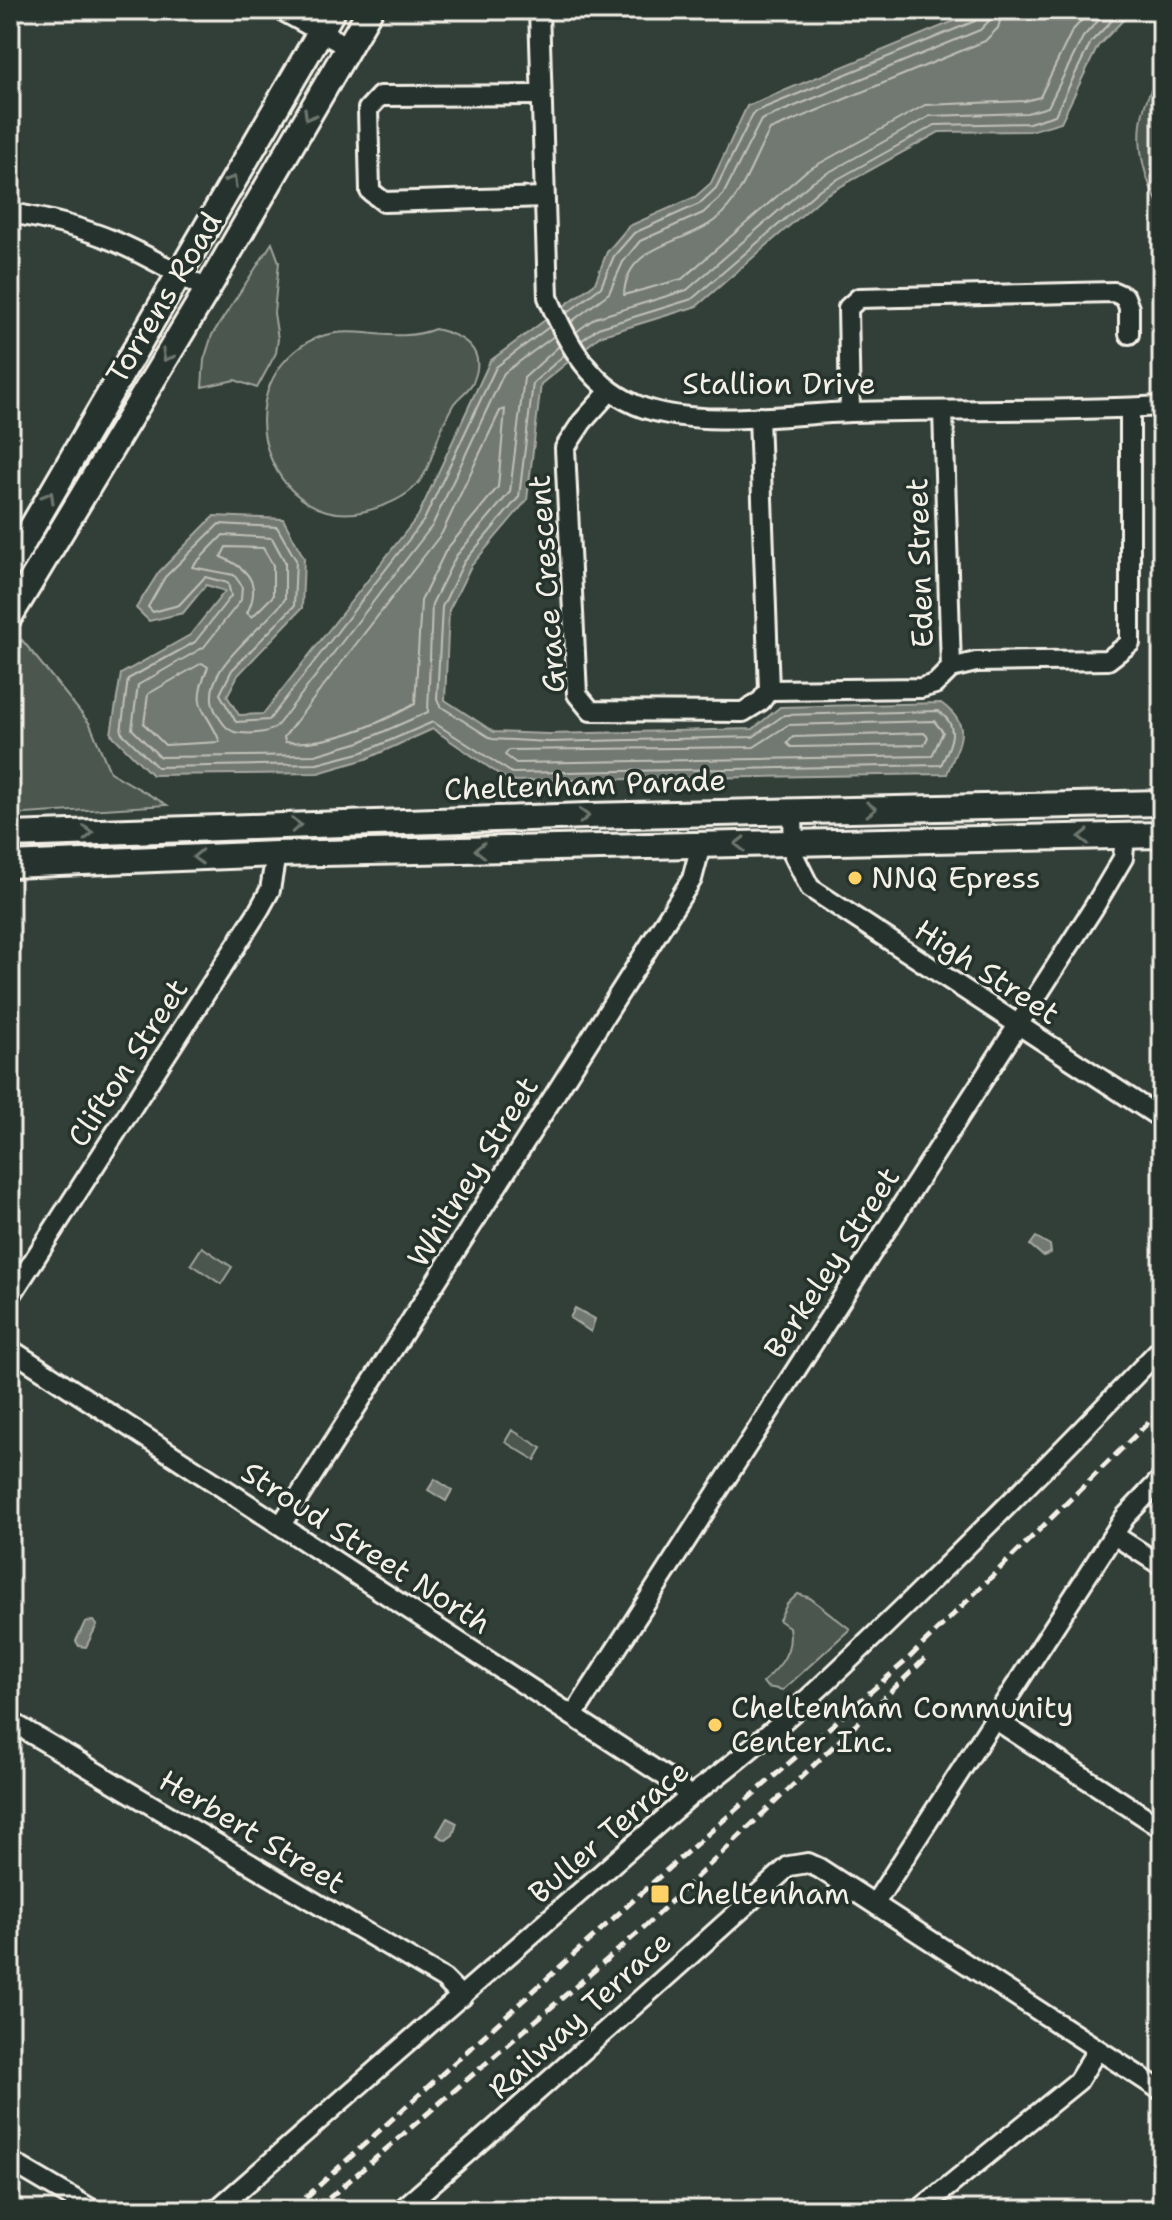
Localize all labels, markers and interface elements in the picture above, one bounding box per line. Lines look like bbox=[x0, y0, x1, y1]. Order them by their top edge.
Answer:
one-way arrow bbox=[303, 106, 319, 120]
one-way arrow bbox=[222, 175, 238, 190]
street label: Torrens Road bbox=[96, 204, 231, 391]
one-way arrow bbox=[161, 347, 177, 362]
street label: Stallion Drive bbox=[682, 363, 876, 404]
street label: Grace Crescent bbox=[518, 474, 575, 694]
street label: Eden Street bbox=[896, 477, 943, 649]
one-way arrow bbox=[39, 492, 55, 506]
street label: Cheltenham Parade bbox=[443, 759, 727, 810]
one-way arrow bbox=[865, 801, 878, 818]
one-way arrow bbox=[578, 807, 591, 825]
one-way arrow bbox=[290, 817, 303, 834]
one-way arrow bbox=[82, 824, 95, 841]
one-way arrow bbox=[1077, 828, 1090, 845]
one-way arrow bbox=[733, 835, 746, 853]
one-way arrow bbox=[473, 841, 486, 858]
one-way arrow bbox=[191, 848, 204, 865]
place label: NNQ Epress bbox=[871, 857, 1041, 898]
marker: NNQ Epress bbox=[846, 869, 864, 887]
street label: High Street bbox=[907, 909, 1068, 1034]
street label: Clifton Street bbox=[58, 971, 197, 1155]
street label: Whitney Street bbox=[397, 1069, 548, 1275]
street label: Berkeley Street bbox=[754, 1159, 909, 1367]
street label: Stroud Street North bbox=[234, 1451, 499, 1644]
place label: Cheltenham Community Center Inc. bbox=[731, 1687, 1074, 1762]
marker: Cheltenham Community Center Inc. bbox=[706, 1716, 724, 1734]
street label: Buller Terrace bbox=[520, 1750, 698, 1913]
street label: Herbert Street bbox=[152, 1760, 353, 1903]
place label: Cheltenham bbox=[678, 1873, 850, 1914]
marker: Cheltenham bbox=[649, 1883, 671, 1905]
street label: Railway Terrace bbox=[479, 1921, 680, 2108]

